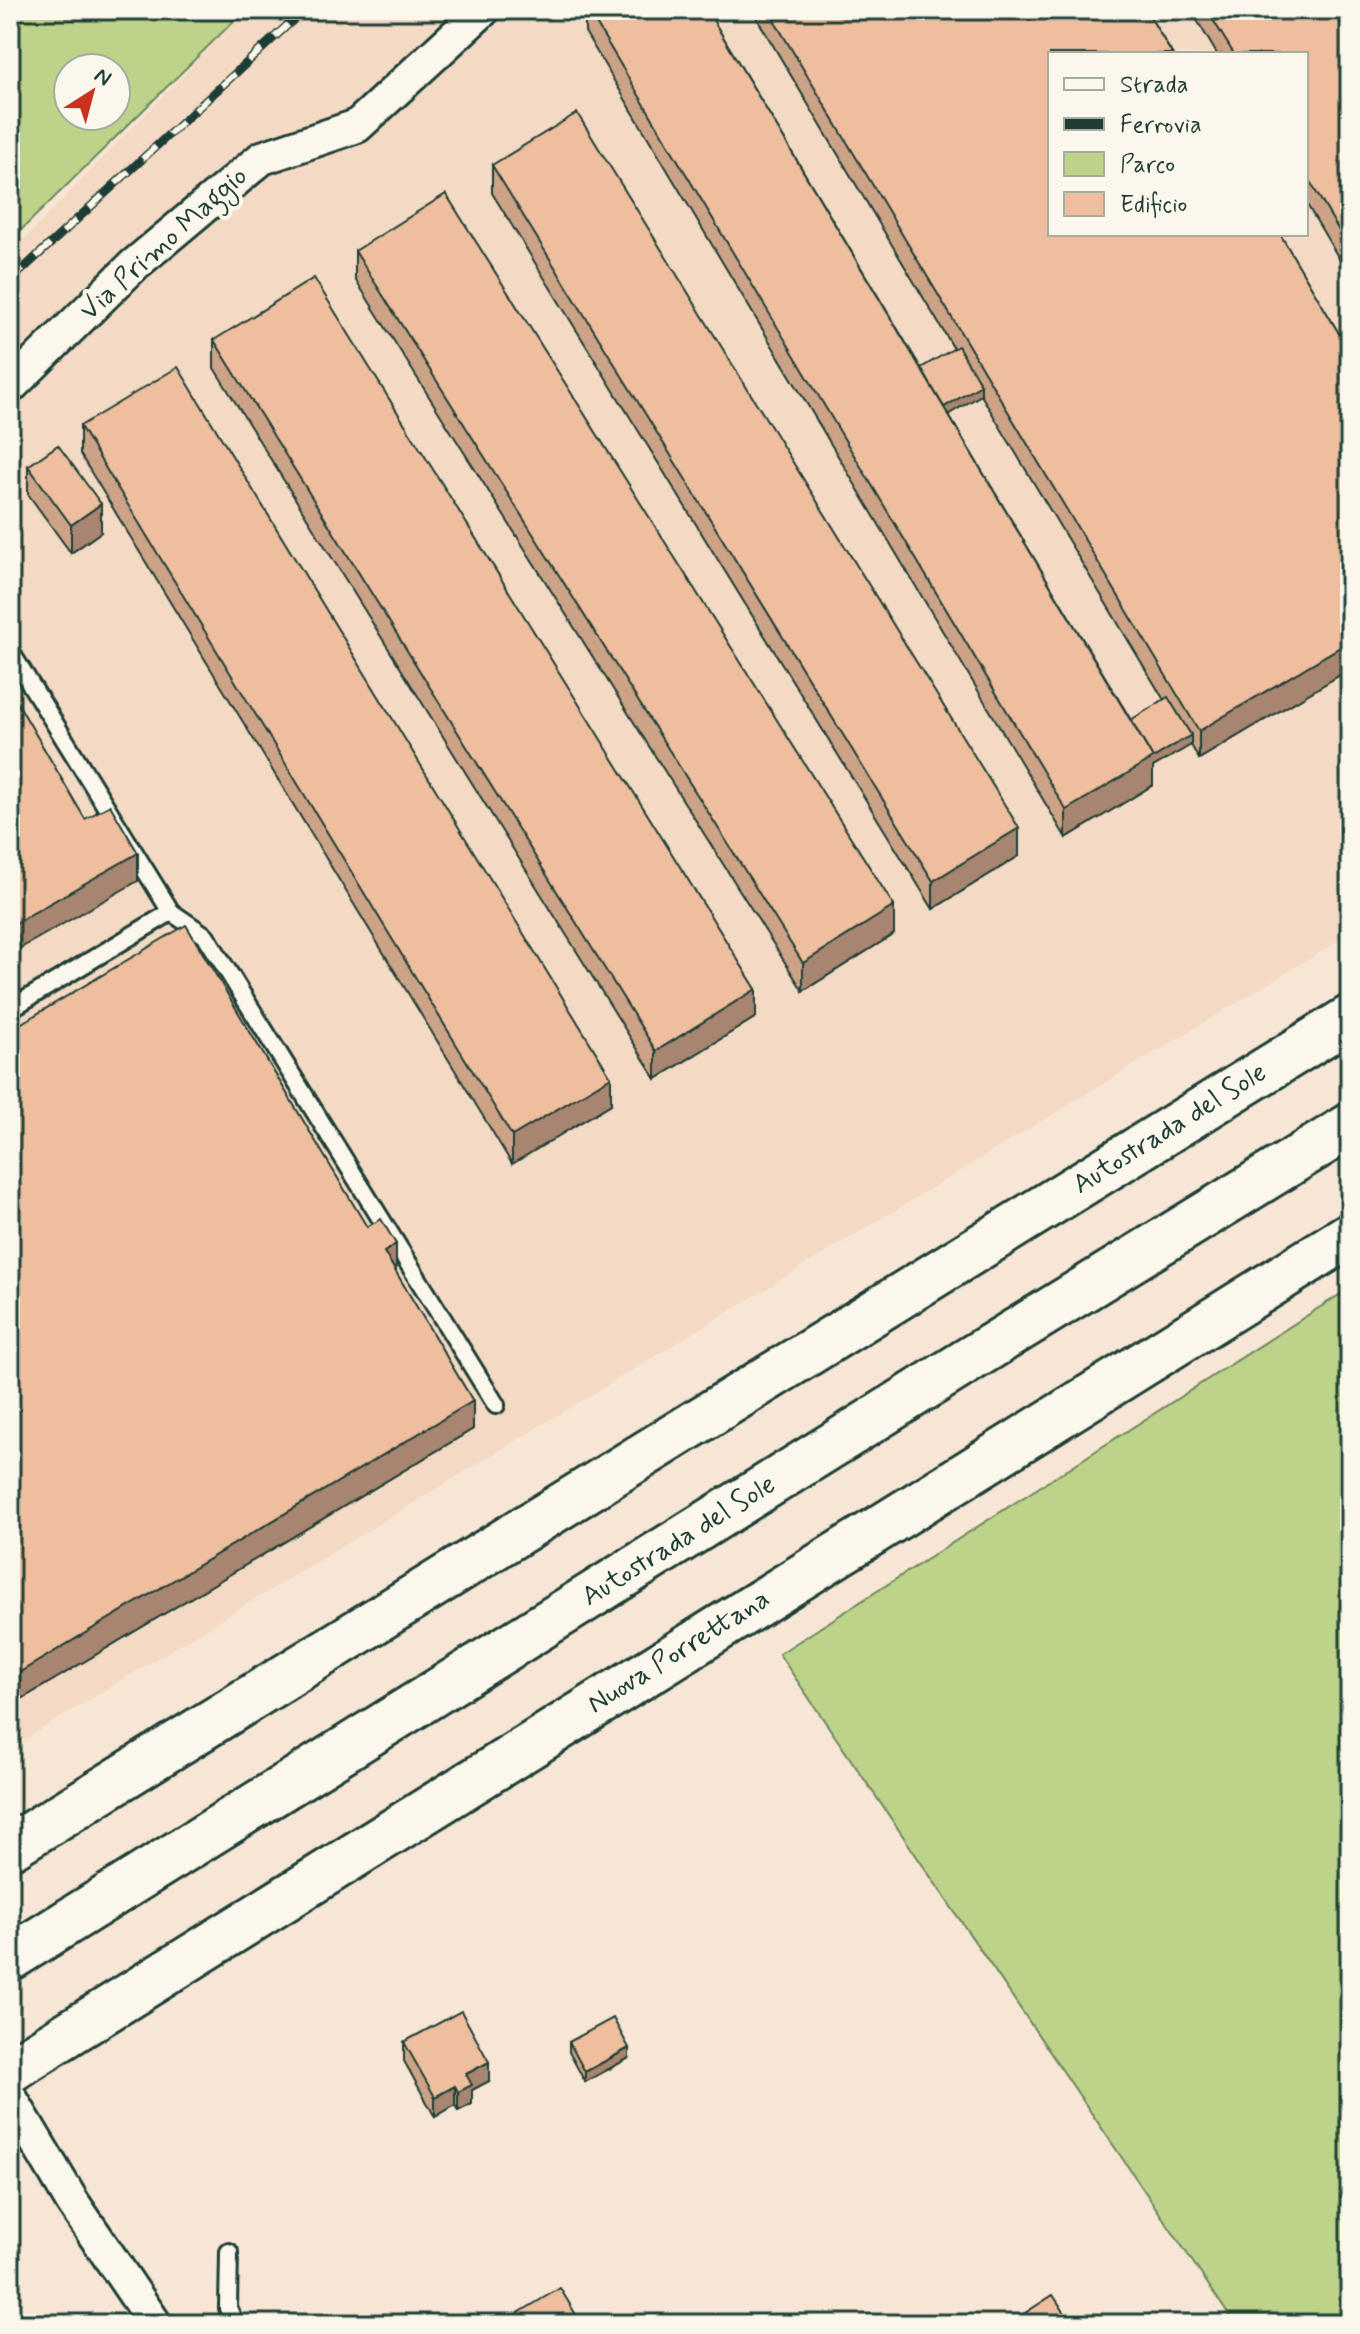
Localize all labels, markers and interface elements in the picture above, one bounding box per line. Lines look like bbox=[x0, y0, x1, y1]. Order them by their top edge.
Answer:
north arrow bbox=[52, 52, 132, 132]
legend bbox=[1048, 52, 1308, 236]
text: N bbox=[88, 62, 117, 93]
text: Strada bbox=[1120, 70, 1189, 101]
text: Ferrovia bbox=[1120, 110, 1202, 141]
text: Parco bbox=[1120, 150, 1175, 181]
street label: Via Primo Maggio bbox=[72, 159, 258, 332]
text: Edificio bbox=[1120, 190, 1187, 221]
street label: Autostrada del Sole bbox=[1066, 1054, 1274, 1204]
street label: Autostrada del Sole bbox=[575, 1466, 783, 1616]
street label: Nuova Porrettana bbox=[581, 1581, 777, 1723]

